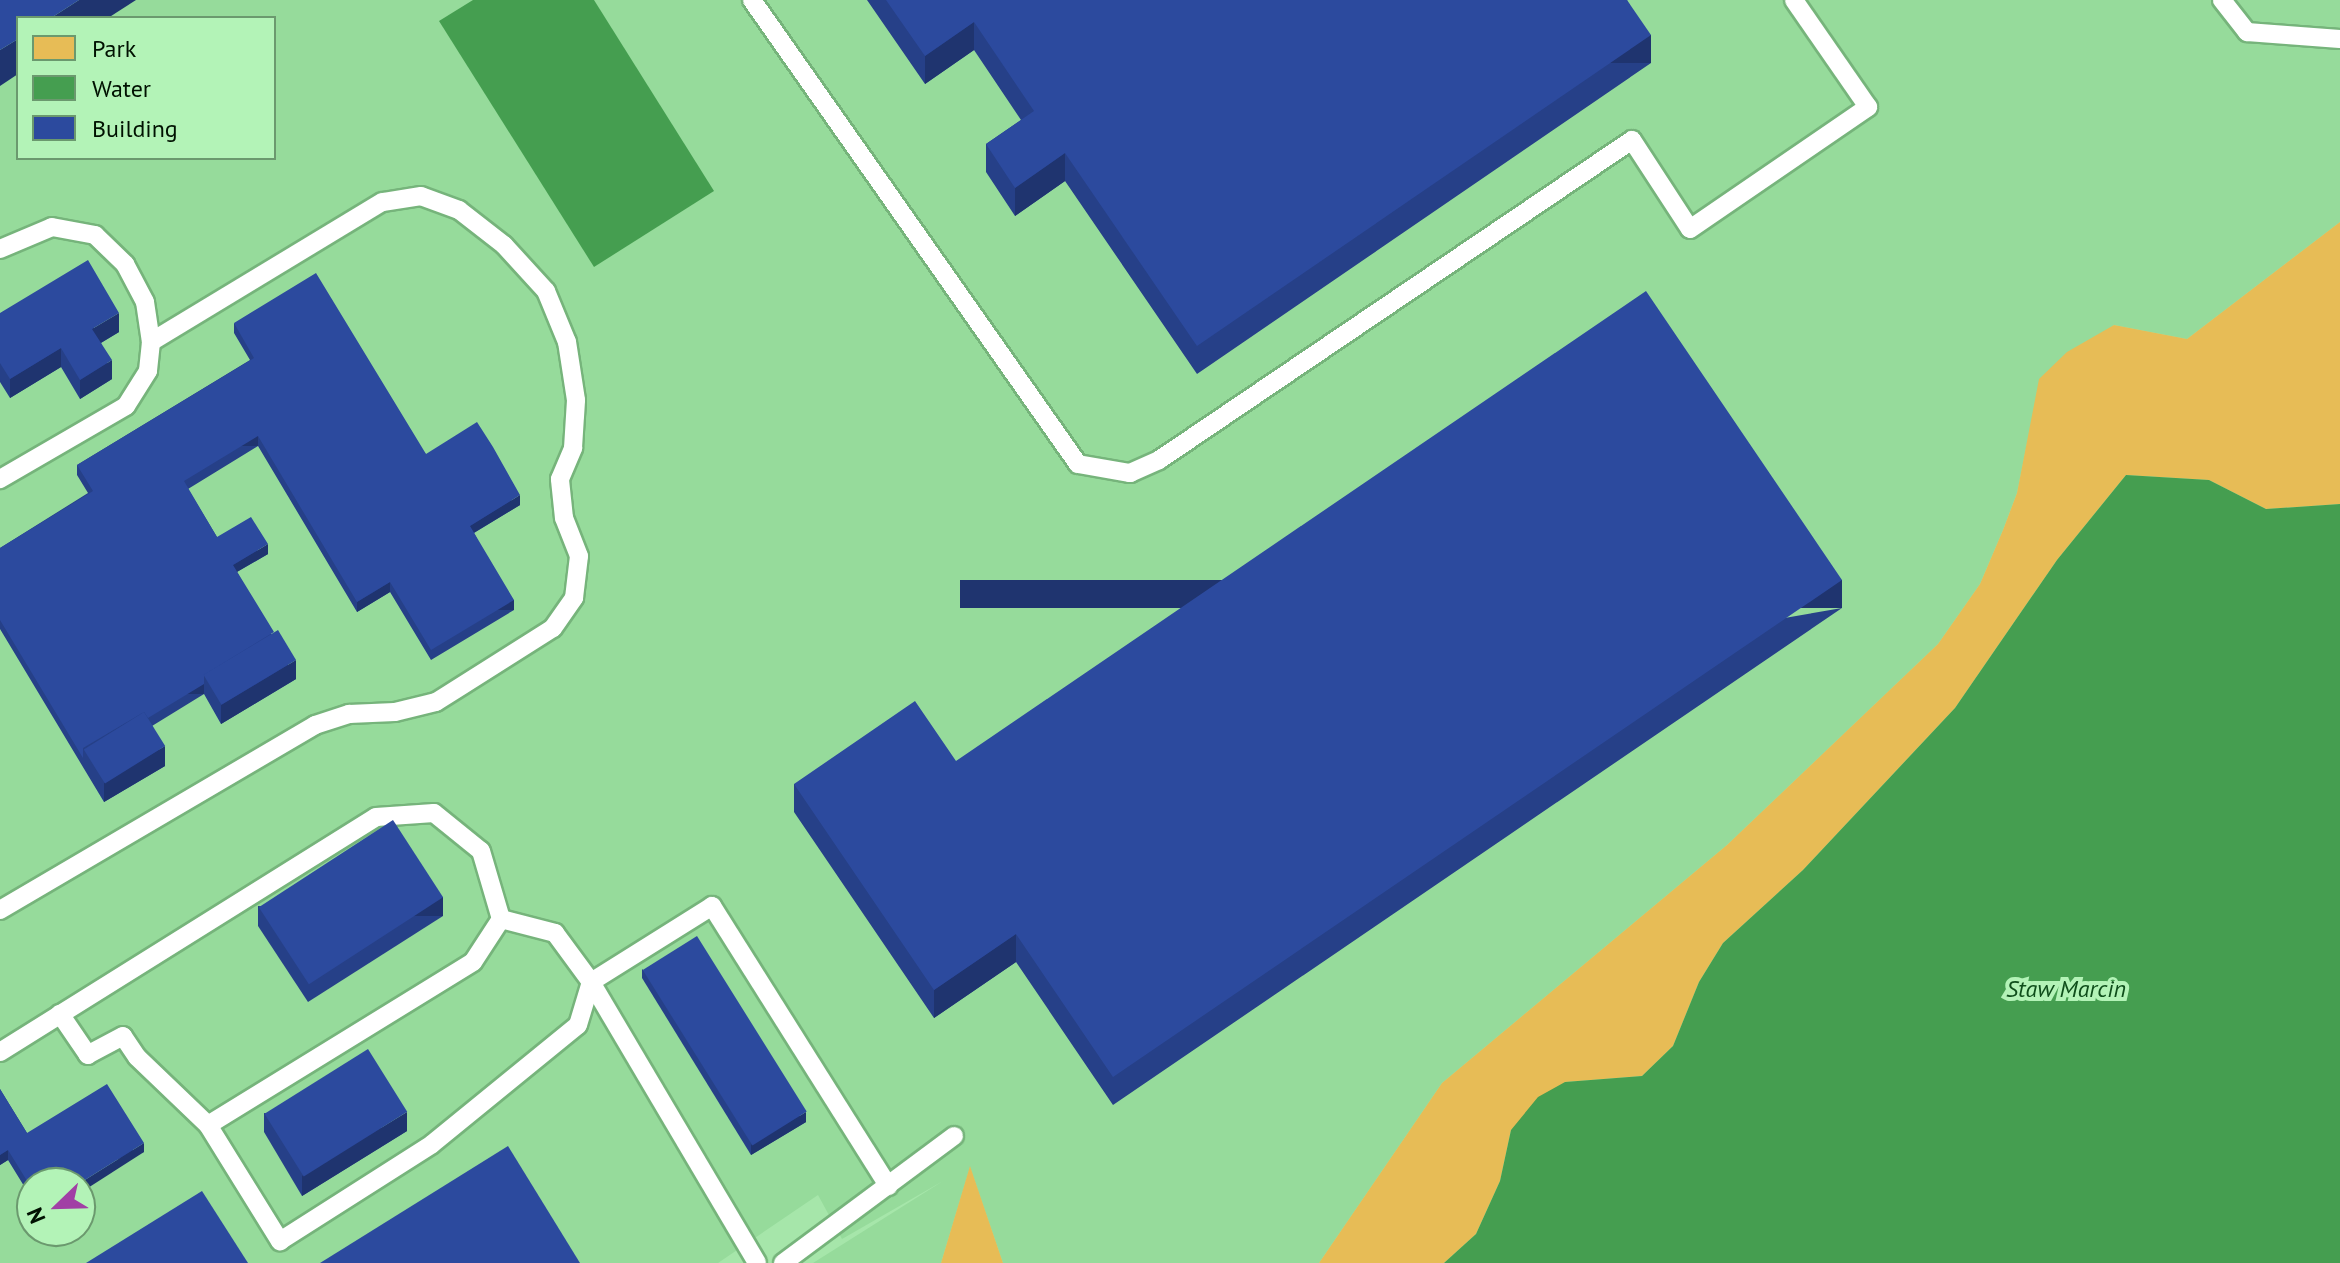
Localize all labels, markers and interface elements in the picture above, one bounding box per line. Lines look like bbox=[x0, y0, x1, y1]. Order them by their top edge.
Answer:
legend bbox=[16, 16, 276, 160]
text: Park bbox=[92, 33, 136, 64]
text: Water bbox=[92, 73, 151, 104]
text: Building bbox=[92, 113, 178, 144]
water label: Staw Marcin bbox=[2006, 975, 2126, 1003]
north arrow bbox=[16, 1167, 96, 1247]
text: N bbox=[20, 1203, 51, 1228]

